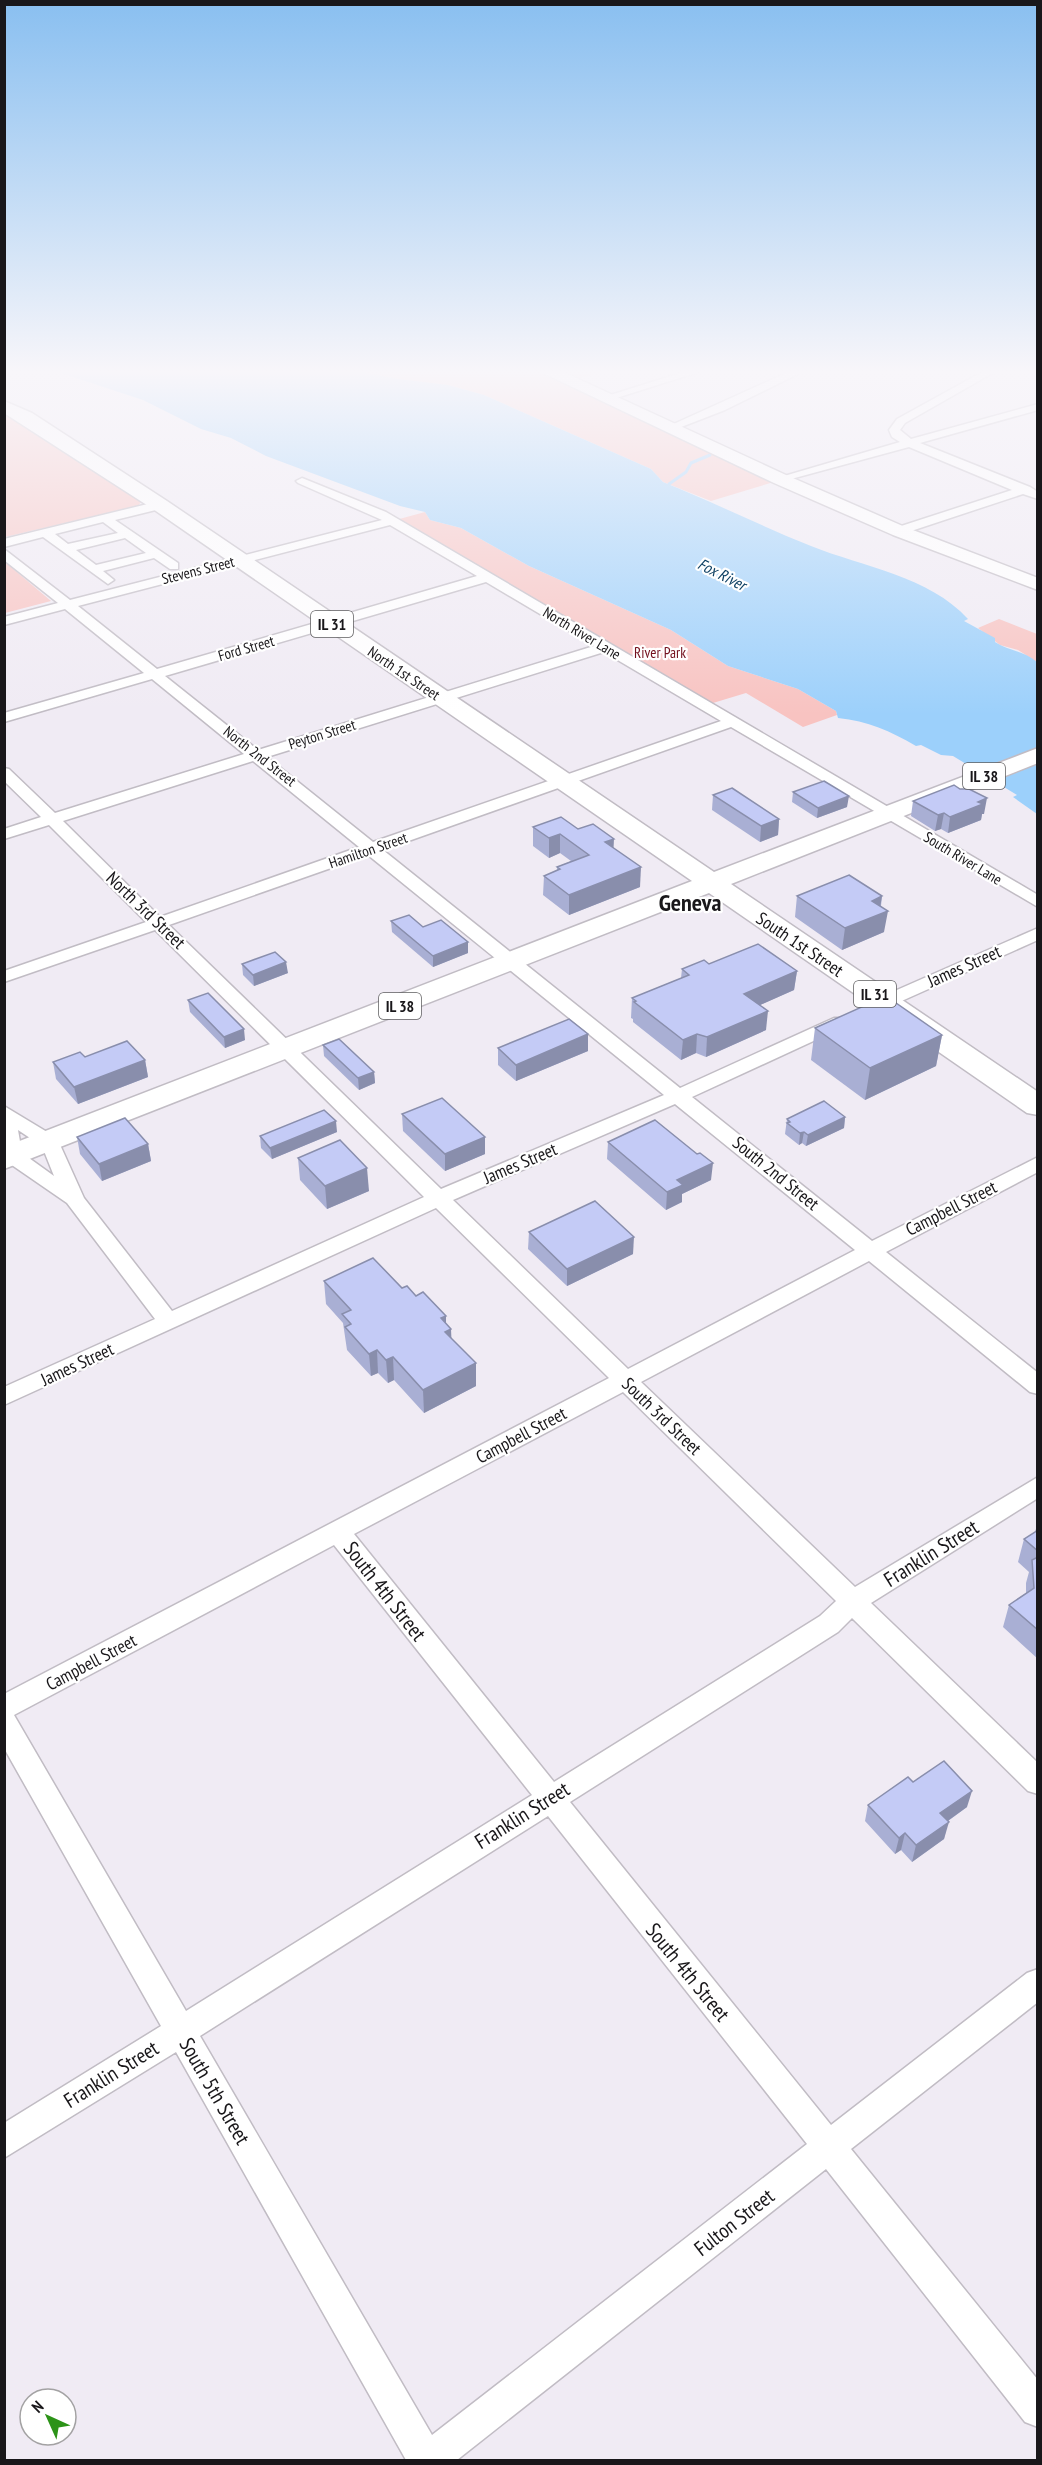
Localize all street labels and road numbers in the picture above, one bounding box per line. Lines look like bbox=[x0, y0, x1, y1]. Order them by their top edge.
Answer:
street label: Stevens Street bbox=[160, 552, 236, 588]
street label: North River Lane bbox=[540, 602, 624, 664]
road number: IL 31 bbox=[311, 611, 353, 637]
street label: Ford Street bbox=[216, 631, 276, 665]
street label: North 1st Street bbox=[364, 642, 444, 704]
street label: Peyton Street bbox=[286, 715, 358, 753]
street label: North 2nd Street bbox=[220, 722, 300, 790]
road number: IL 38 bbox=[963, 763, 1005, 789]
street label: South River Lane bbox=[920, 827, 1006, 889]
street label: Hamilton Street bbox=[326, 828, 410, 872]
street label: North 3rd Street bbox=[102, 867, 190, 954]
street label: South 1st Street bbox=[752, 906, 848, 982]
street label: James Street bbox=[923, 940, 1004, 993]
road number: IL 31 bbox=[854, 981, 896, 1007]
road number: IL 38 bbox=[379, 993, 421, 1019]
street label: South 2nd Street bbox=[728, 1131, 824, 1215]
street label: James Street bbox=[479, 1137, 560, 1189]
street label: Campbell Street bbox=[901, 1175, 1001, 1241]
street label: James Street bbox=[36, 1337, 117, 1391]
street label: South 3rd Street bbox=[617, 1372, 707, 1460]
street label: Campbell Street bbox=[472, 1401, 570, 1469]
street label: Franklin Street bbox=[879, 1513, 984, 1593]
street label: South 4th Street bbox=[338, 1536, 432, 1646]
street label: Campbell Street bbox=[42, 1628, 140, 1696]
street label: Franklin Street bbox=[470, 1775, 575, 1855]
street label: South 4th Street bbox=[640, 1917, 736, 2027]
street label: South 5th Street bbox=[174, 2033, 257, 2149]
street label: Franklin Street bbox=[59, 2034, 164, 2114]
street label: Fulton Street bbox=[688, 2182, 780, 2262]

